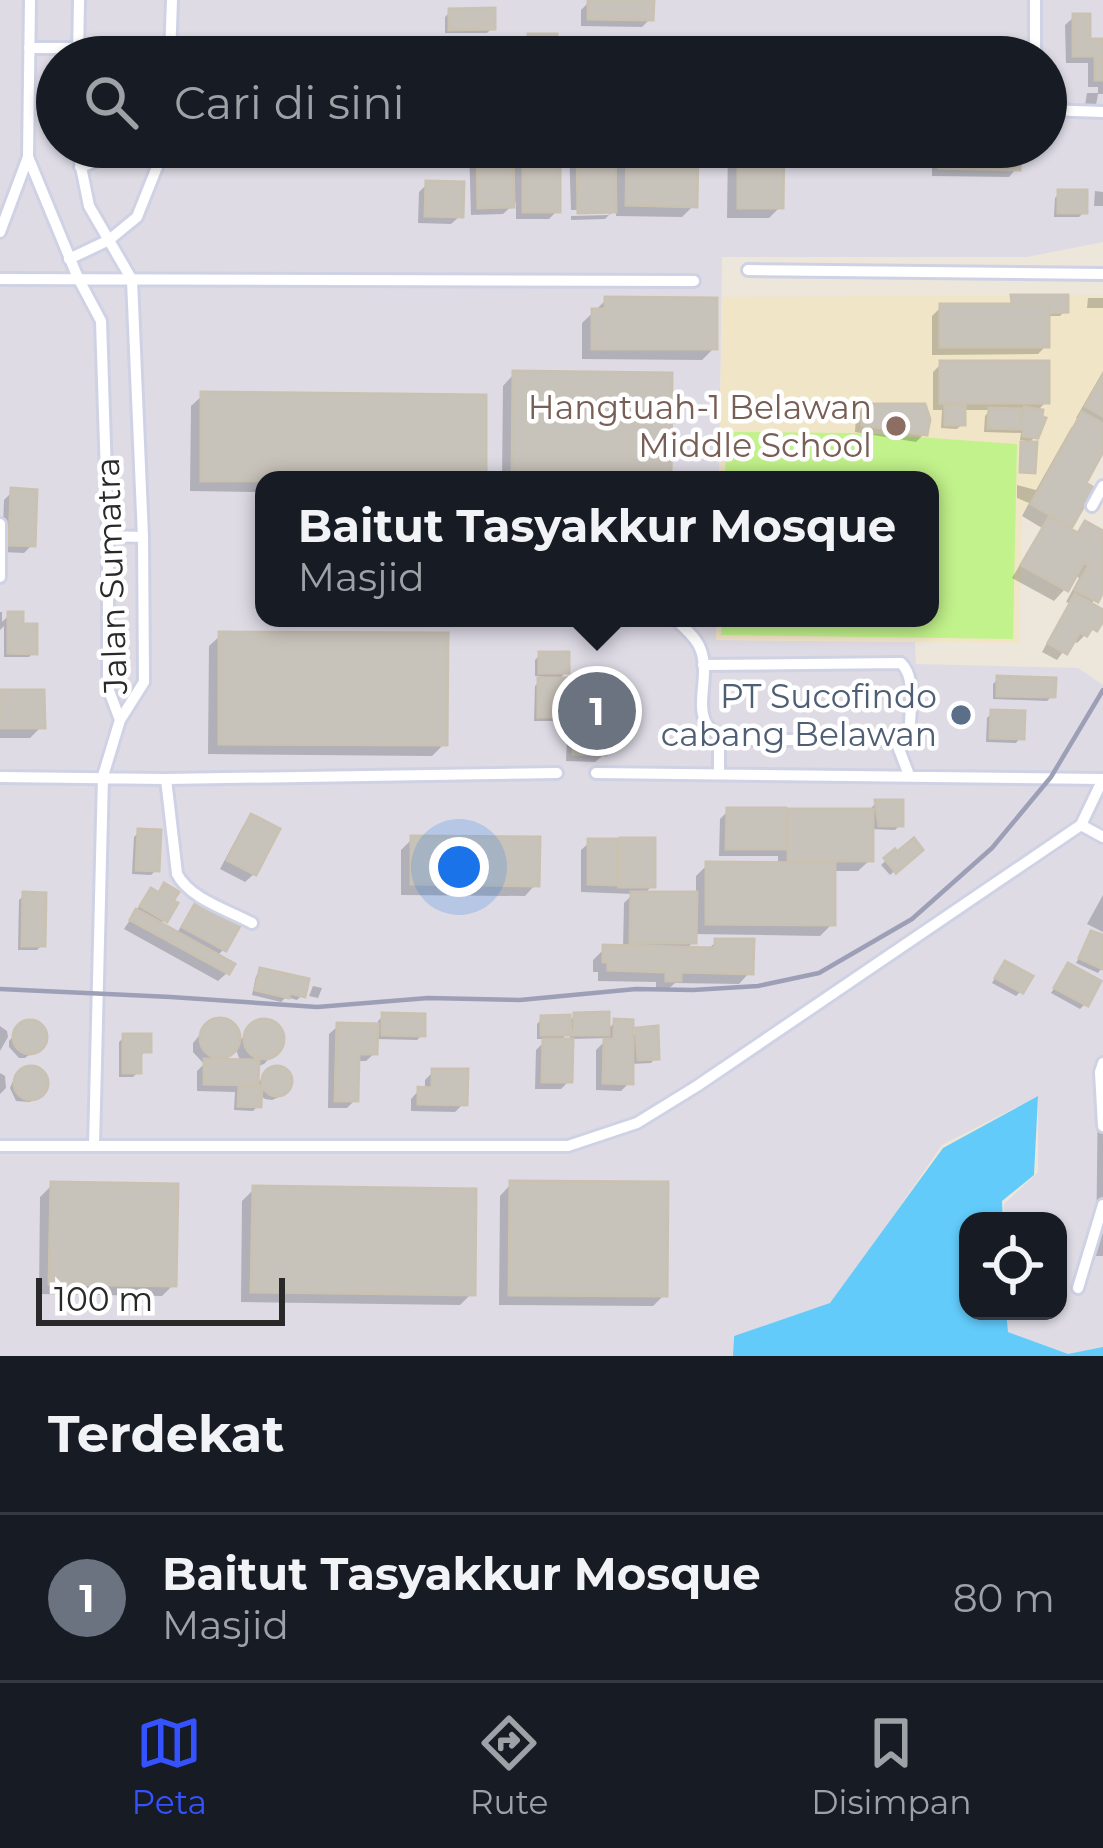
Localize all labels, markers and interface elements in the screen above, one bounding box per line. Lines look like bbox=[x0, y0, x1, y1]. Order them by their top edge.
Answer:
search box bbox=[36, 36, 1067, 168]
icon: search bbox=[78, 69, 144, 135]
text: Cari di sini bbox=[174, 75, 405, 130]
place label: Hangtuah-1 Belawan Middle School bbox=[528, 387, 872, 465]
marker: Hangtuah-1 Belawan Middle School bbox=[883, 413, 909, 439]
street label: Jalan Sumatra bbox=[87, 457, 135, 696]
popup bbox=[255, 471, 939, 627]
text: Baitut Tasyakkur Mosque bbox=[298, 498, 896, 553]
text: Masjid bbox=[298, 553, 425, 601]
pin: 1 bbox=[558, 666, 636, 756]
place label: PT Sucofindo cabang Belawan bbox=[661, 676, 937, 754]
marker: PT Sucofindo cabang Belawan bbox=[948, 702, 974, 728]
your location bbox=[429, 837, 489, 897]
map controls bbox=[959, 1212, 1067, 1320]
button: locate bbox=[959, 1212, 1067, 1320]
scale bar bbox=[36, 1272, 285, 1325]
text: 100 m bbox=[54, 1279, 153, 1319]
text: Terdekat bbox=[48, 1403, 284, 1465]
text: Baitut Tasyakkur Mosque bbox=[162, 1546, 761, 1601]
text: 1 bbox=[79, 1574, 95, 1622]
text: 80 m bbox=[953, 1574, 1055, 1622]
text: Masjid bbox=[162, 1601, 289, 1649]
tab: Peta bbox=[131, 1710, 207, 1822]
tab: Rute bbox=[470, 1710, 548, 1822]
tab: Disimpan bbox=[811, 1710, 972, 1822]

